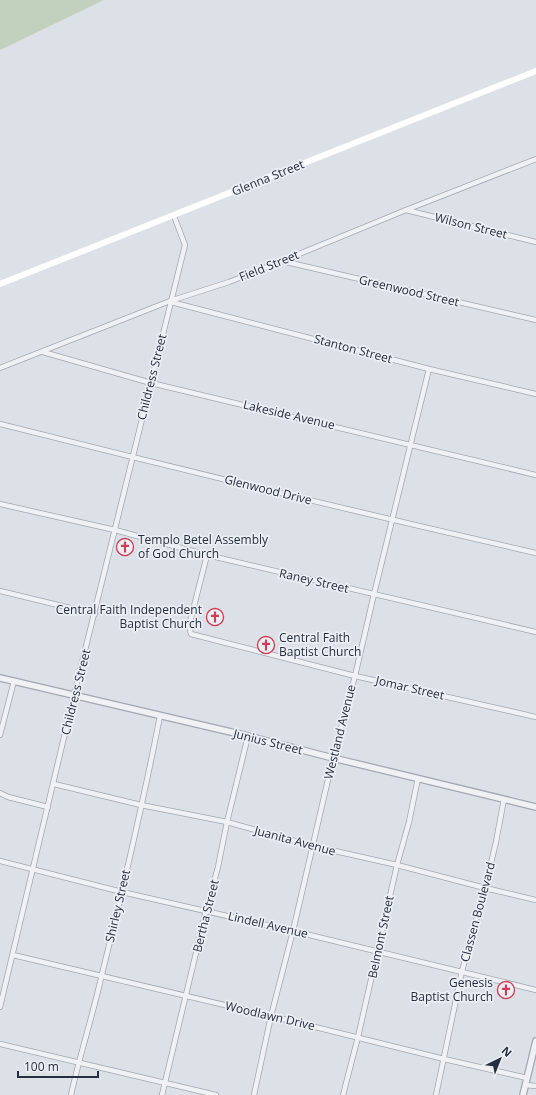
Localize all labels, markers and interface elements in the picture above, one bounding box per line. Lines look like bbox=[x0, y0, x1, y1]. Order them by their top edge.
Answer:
street label: Glenna Street bbox=[229, 155, 306, 200]
street label: Wilson Street bbox=[433, 208, 509, 243]
street label: Field Street bbox=[236, 246, 301, 285]
street label: Greenwood Street bbox=[357, 271, 461, 310]
street label: Stanton Street bbox=[312, 330, 394, 367]
street label: Childress Street bbox=[133, 332, 170, 422]
street label: Lakeside Avenue bbox=[242, 396, 337, 433]
street label: Glenwood Drive bbox=[223, 470, 314, 509]
place label: Templo Betel Assembly of God Church bbox=[138, 531, 269, 562]
church icon: Templo Betel Assembly of God Church bbox=[115, 537, 135, 557]
street label: Raney Street bbox=[278, 564, 351, 597]
place label: Central Faith Independent Baptist Church bbox=[56, 601, 202, 632]
church icon: Central Faith Independent Baptist Church bbox=[205, 607, 225, 627]
place label: Central Faith Baptist Church bbox=[279, 629, 361, 660]
church icon: Central Faith Baptist Church bbox=[256, 635, 276, 655]
street label: Childress Street bbox=[57, 647, 94, 737]
street label: Jomar Street bbox=[373, 671, 446, 704]
street label: Westland Avenue bbox=[320, 682, 360, 781]
street label: Junius Street bbox=[231, 724, 304, 758]
street label: Juanita Avenue bbox=[252, 821, 338, 860]
street label: Classen Boulevard bbox=[456, 860, 499, 964]
street label: Shirley Street bbox=[101, 868, 134, 944]
street label: Bertha Street bbox=[188, 878, 223, 954]
street label: Belmont Street bbox=[363, 894, 398, 980]
street label: Lindell Avenue bbox=[226, 907, 310, 942]
place label: Genesis Baptist Church bbox=[411, 974, 493, 1005]
church icon: Genesis Baptist Church bbox=[496, 980, 516, 1000]
street label: Woodlawn Drive bbox=[224, 997, 317, 1034]
north arrow bbox=[480, 1039, 520, 1079]
text: N bbox=[499, 1043, 516, 1060]
scale bar bbox=[18, 1053, 98, 1079]
text: 100 m bbox=[24, 1058, 59, 1075]

